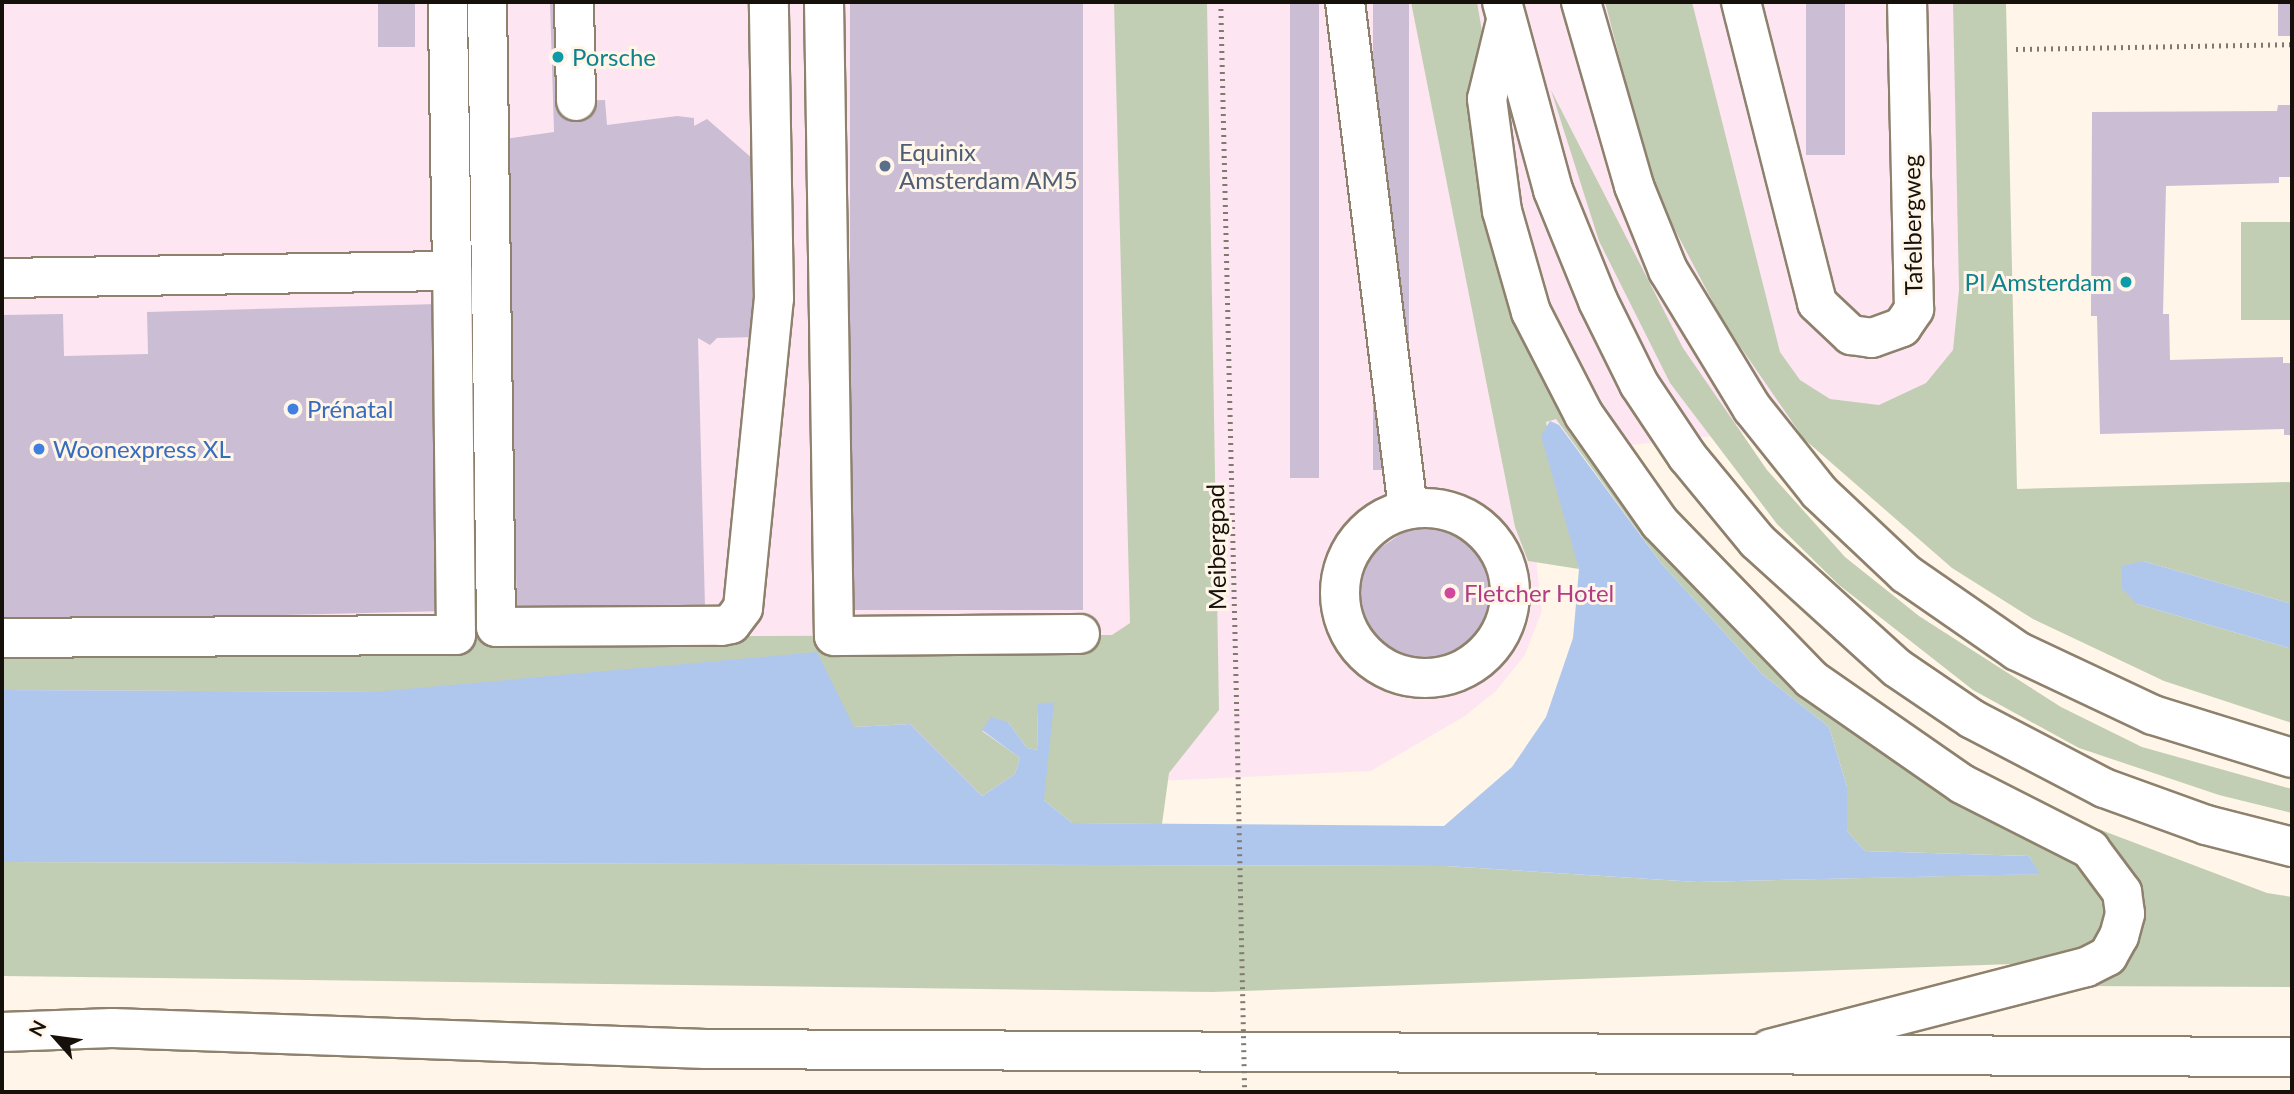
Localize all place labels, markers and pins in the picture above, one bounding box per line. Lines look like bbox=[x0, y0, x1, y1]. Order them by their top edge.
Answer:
place label: Porsche bbox=[572, 43, 656, 71]
marker: Porsche bbox=[550, 49, 566, 65]
place label: Equinix Amsterdam AM5 bbox=[899, 138, 1079, 194]
marker: Equinix Amsterdam AM5 bbox=[877, 158, 893, 174]
place label: PI Amsterdam bbox=[1964, 268, 2112, 296]
marker: PI Amsterdam bbox=[2118, 274, 2134, 290]
place label: Prénatal bbox=[307, 395, 393, 423]
marker: Prénatal bbox=[285, 401, 301, 417]
place label: Woonexpress XL bbox=[53, 435, 231, 463]
marker: Woonexpress XL bbox=[31, 441, 47, 457]
place label: Fletcher Hotel bbox=[1464, 579, 1615, 607]
marker: Fletcher Hotel bbox=[1442, 585, 1458, 601]

